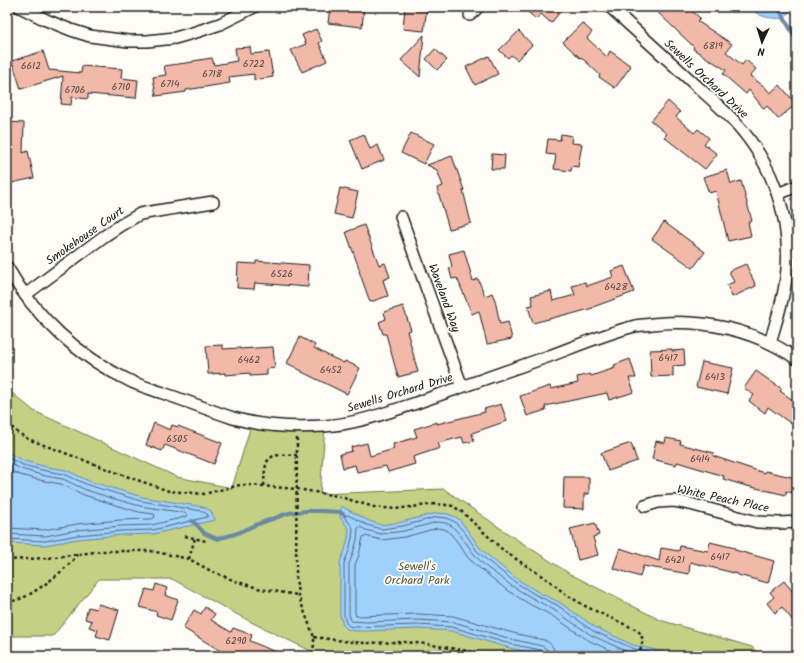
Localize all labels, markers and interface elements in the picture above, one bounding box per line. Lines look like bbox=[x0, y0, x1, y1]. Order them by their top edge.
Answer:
north arrow bbox=[742, 22, 782, 62]
street label: Sewells Orchard Drive bbox=[659, 35, 753, 124]
house number: 6819 bbox=[703, 38, 723, 54]
text: N bbox=[757, 42, 765, 60]
house number: 6722 bbox=[243, 56, 265, 72]
house number: 6612 bbox=[21, 58, 41, 74]
house number: 6718 bbox=[202, 66, 223, 82]
house number: 6714 bbox=[161, 76, 180, 92]
house number: 6710 bbox=[112, 79, 130, 95]
house number: 6706 bbox=[65, 82, 85, 98]
street label: Smokehouse Court bbox=[42, 202, 129, 270]
street label: Waveland Way bbox=[423, 261, 465, 335]
house number: 6526 bbox=[271, 266, 293, 282]
house number: 6428 bbox=[605, 279, 628, 295]
house number: 6417 bbox=[659, 350, 678, 366]
house number: 6462 bbox=[238, 352, 260, 368]
house number: 6452 bbox=[320, 362, 342, 378]
street label: Sewells Orchard Drive bbox=[345, 368, 456, 418]
house number: 6413 bbox=[705, 369, 725, 385]
house number: 6505 bbox=[166, 431, 188, 447]
house number: 6414 bbox=[690, 451, 710, 467]
street label: White Peach Place bbox=[675, 480, 771, 518]
house number: 6417 bbox=[711, 549, 730, 565]
house number: 6421 bbox=[665, 552, 685, 568]
park label: Sewell's Orchard Park bbox=[384, 557, 450, 590]
house number: 6290 bbox=[225, 633, 247, 649]

